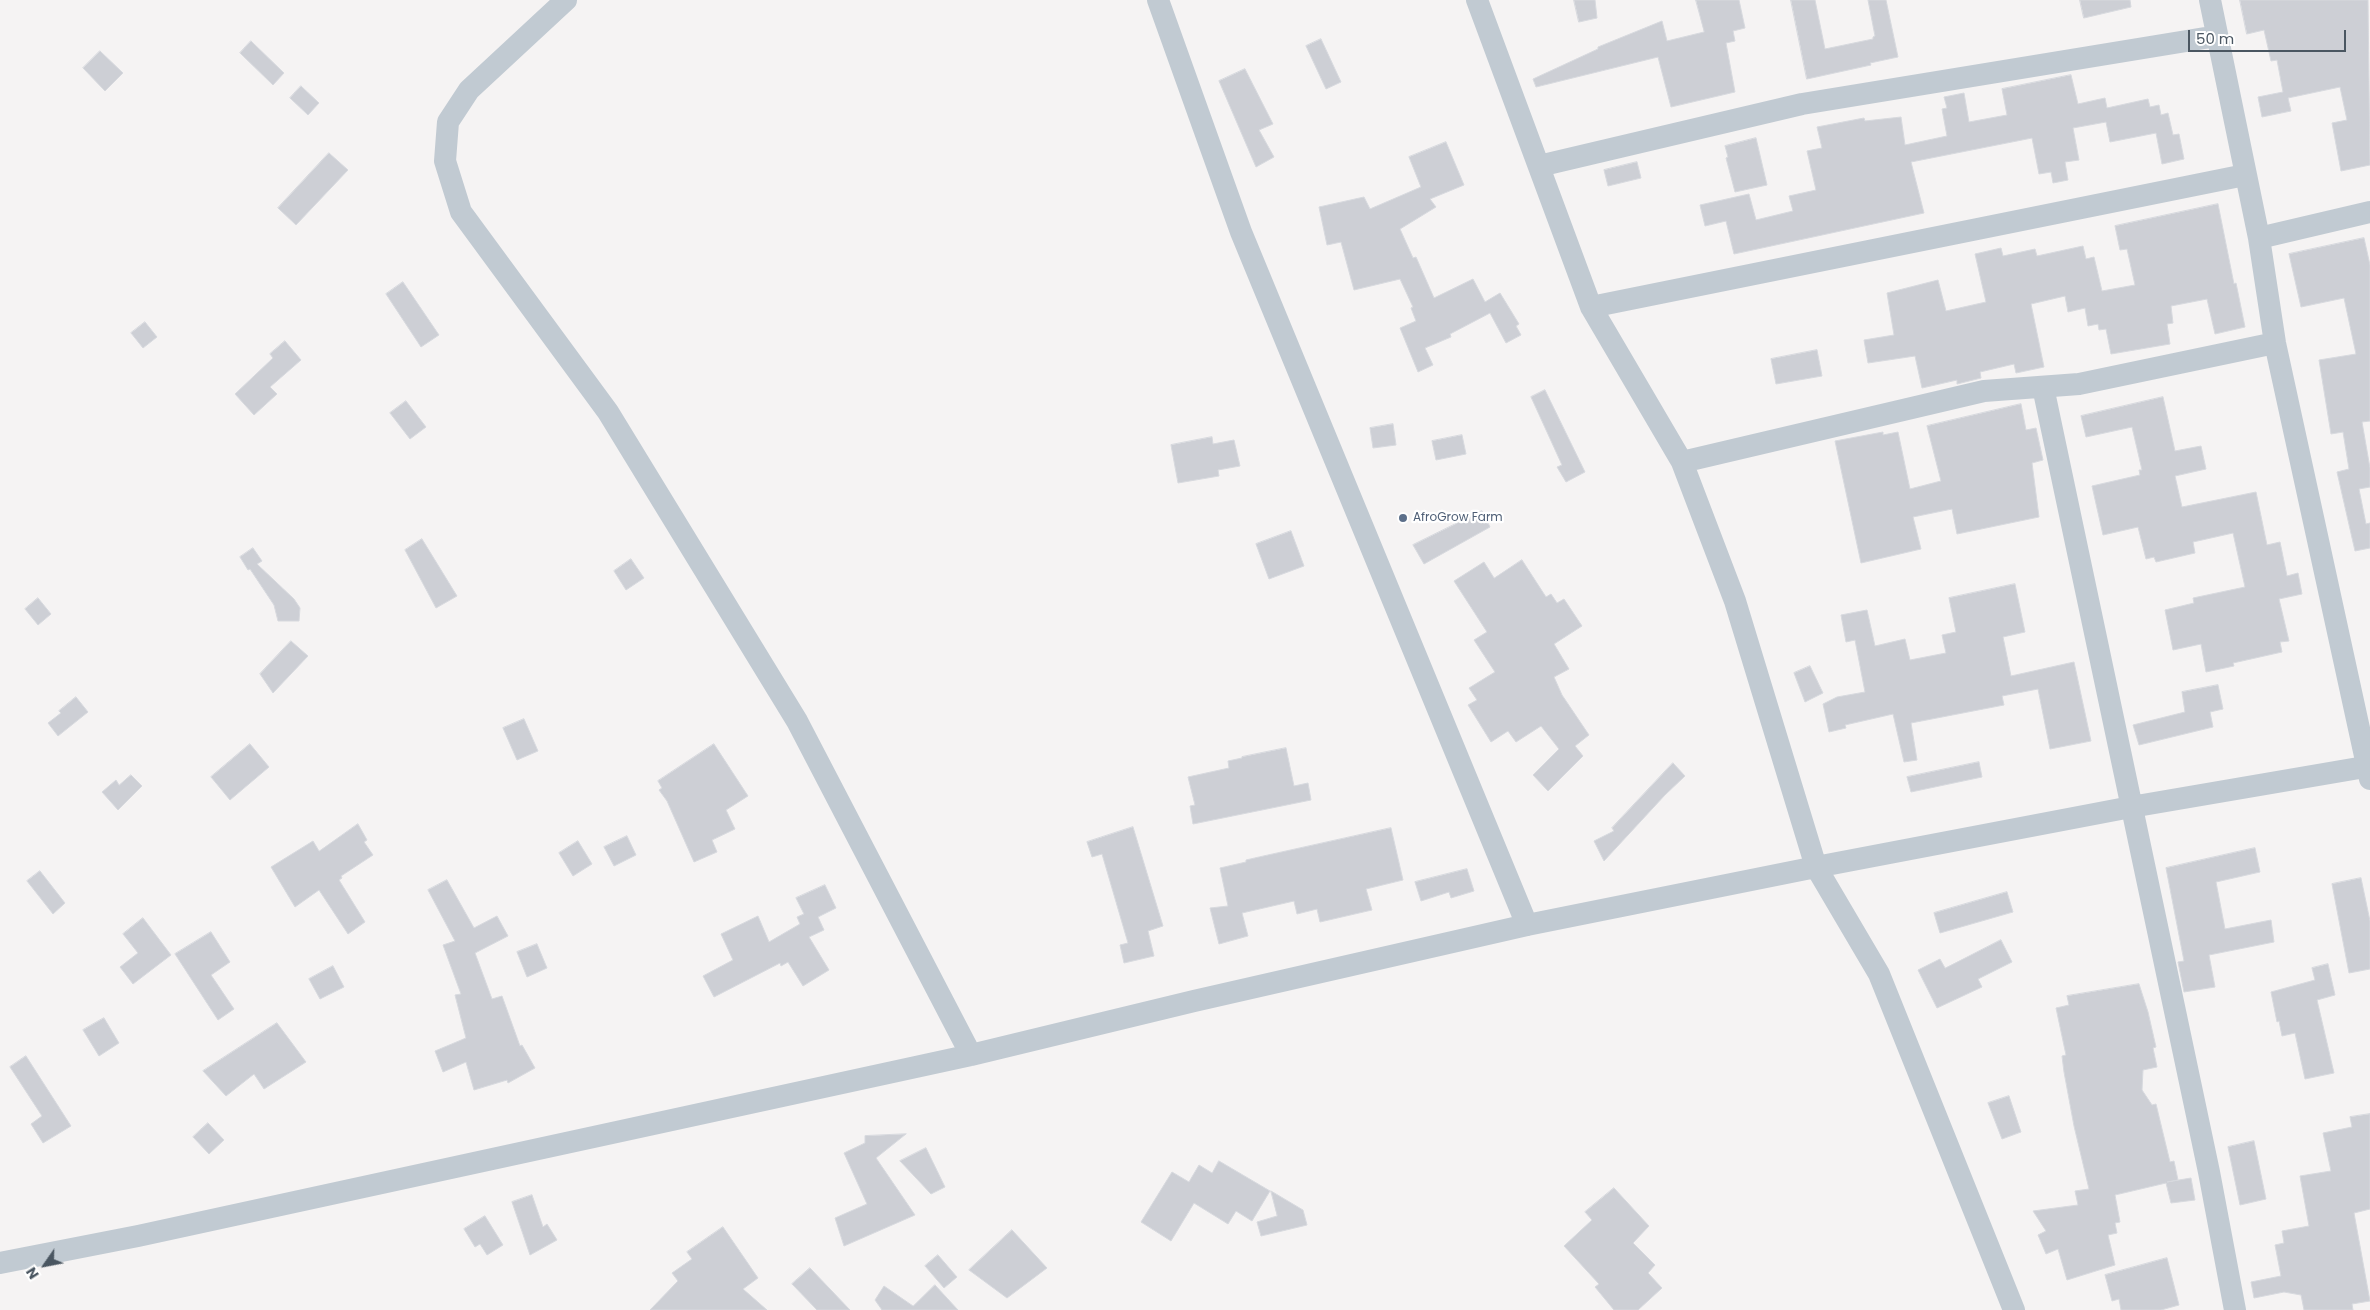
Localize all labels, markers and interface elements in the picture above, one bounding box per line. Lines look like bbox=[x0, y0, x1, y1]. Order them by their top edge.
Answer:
scale bar bbox=[2190, 20, 2348, 52]
text: 50 m bbox=[2196, 28, 2234, 49]
place label: AfroGrow Farm bbox=[1413, 511, 1503, 525]
marker: AfroGrow Farm bbox=[1397, 512, 1409, 524]
north arrow bbox=[20, 1240, 70, 1290]
text: N bbox=[21, 1263, 44, 1283]

